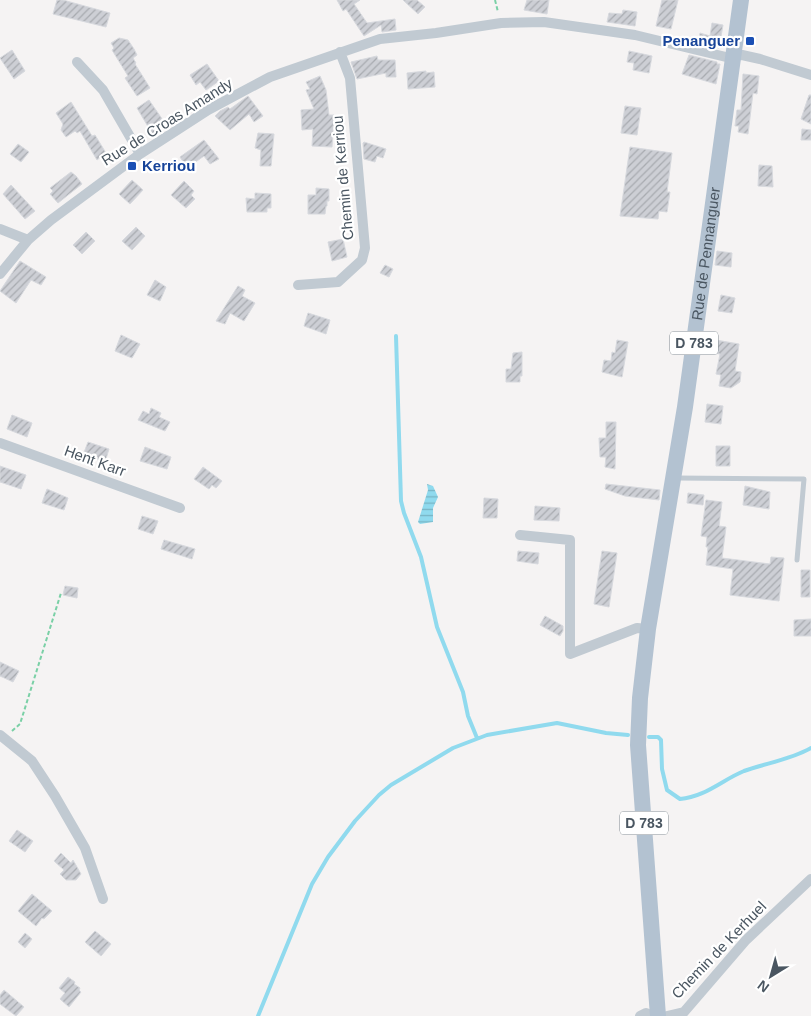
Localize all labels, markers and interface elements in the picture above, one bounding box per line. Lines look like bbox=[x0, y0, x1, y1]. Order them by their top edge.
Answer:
place label: Penanguer bbox=[662, 32, 740, 49]
marker: Penanguer bbox=[744, 35, 756, 47]
street label: Rue de Croas Amandy bbox=[98, 74, 236, 169]
street label: Chemin de Kerriou bbox=[329, 115, 356, 241]
place label: Kerriou bbox=[142, 157, 195, 174]
marker: Kerriou bbox=[126, 160, 138, 172]
street label: Rue de Pennanguer bbox=[688, 186, 723, 321]
road number: D 783 bbox=[670, 332, 718, 354]
street label: Hent Karr bbox=[62, 442, 128, 479]
road number: D 783 bbox=[620, 811, 668, 834]
street label: Chemin de Kerhuel bbox=[668, 898, 769, 1002]
north arrow bbox=[746, 951, 796, 1001]
text: N bbox=[754, 977, 772, 996]

